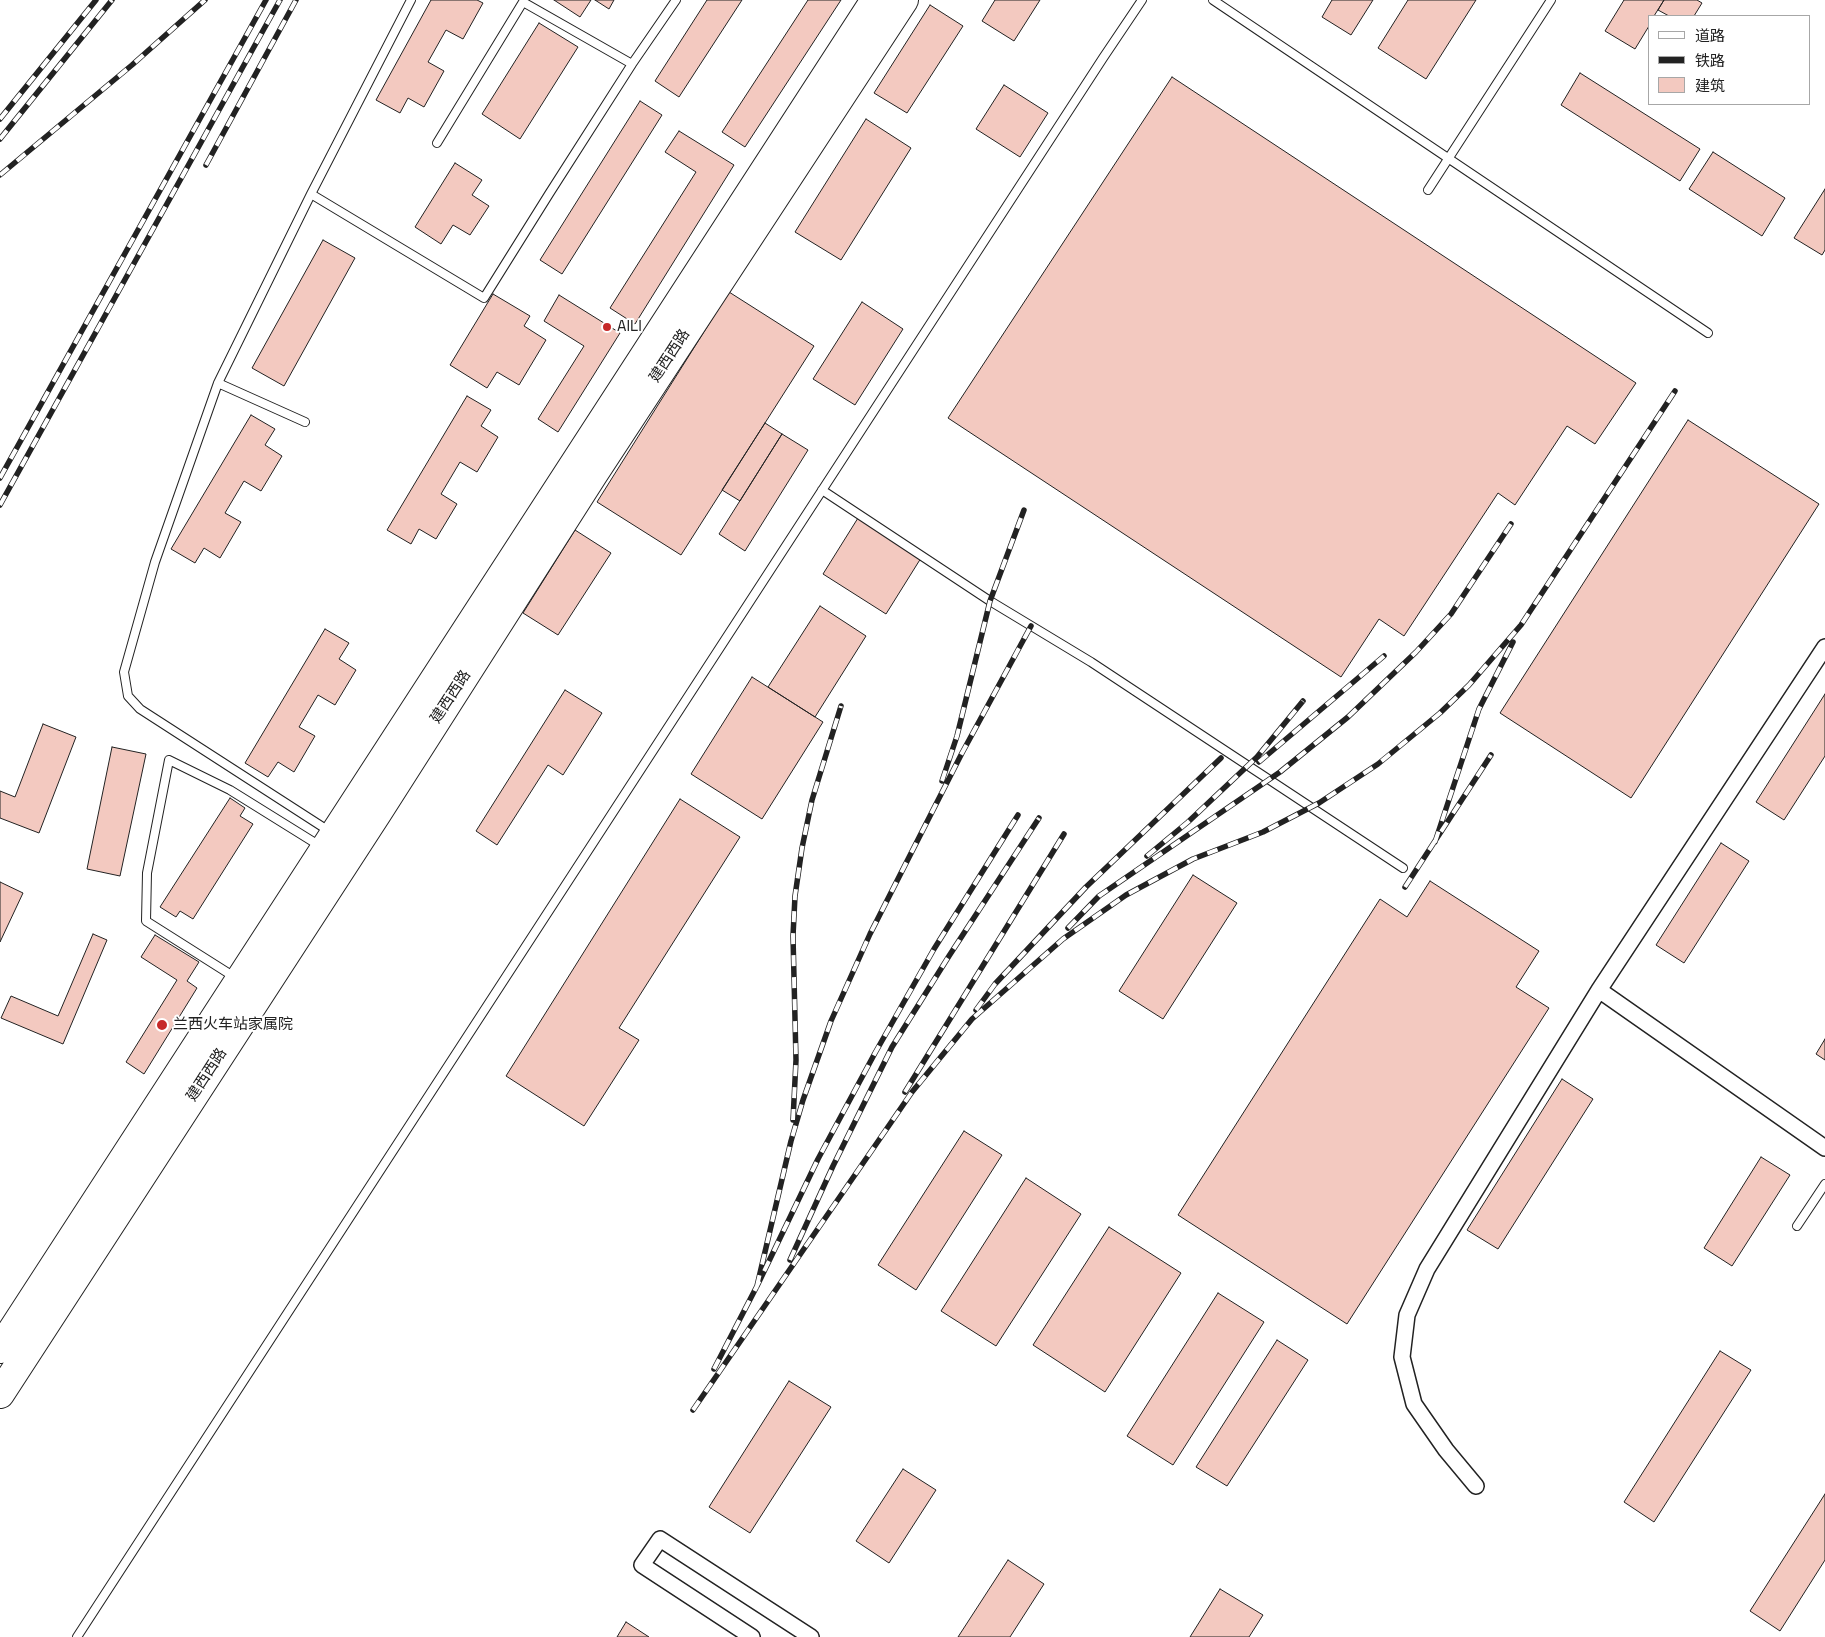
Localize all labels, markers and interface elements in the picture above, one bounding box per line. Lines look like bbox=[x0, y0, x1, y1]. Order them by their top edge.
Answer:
legend bbox=[1648, 15, 1810, 105]
text: 道路 bbox=[1695, 26, 1725, 45]
text: 铁路 bbox=[1695, 51, 1725, 70]
text: 建筑 bbox=[1695, 76, 1725, 95]
place label: AILI bbox=[617, 318, 642, 336]
marker: AILI bbox=[601, 321, 613, 333]
street label: 建西西路 bbox=[646, 326, 694, 386]
street label: 建西西路 bbox=[427, 667, 475, 727]
place label: 兰西火车站家属院 bbox=[173, 1016, 293, 1034]
marker: 兰西火车站家属院 bbox=[155, 1018, 169, 1032]
street label: 建西西路 bbox=[183, 1045, 231, 1105]

